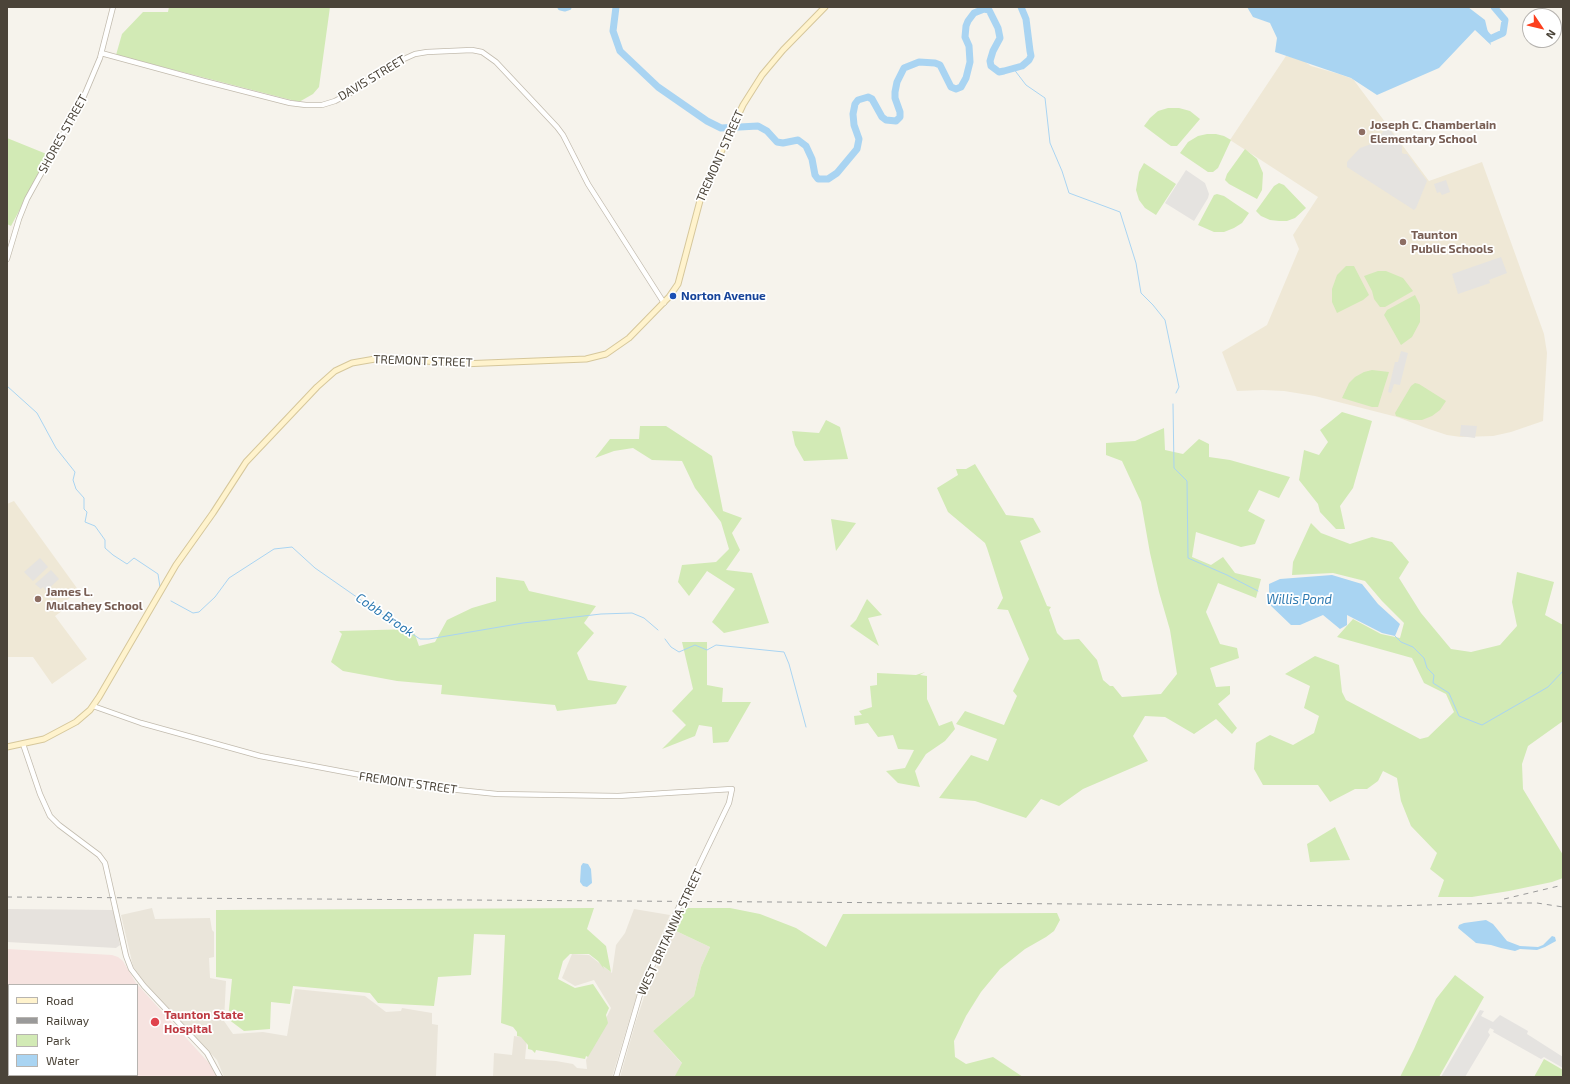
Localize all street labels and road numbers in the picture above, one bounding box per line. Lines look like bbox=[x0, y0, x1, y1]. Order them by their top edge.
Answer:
street label: DAVIS STREET bbox=[336, 52, 408, 104]
street label: SHORES STREET bbox=[35, 92, 91, 176]
street label: TREMONT STREET bbox=[693, 108, 747, 204]
street label: TREMONT STREET bbox=[373, 352, 473, 370]
street label: FREMONT STREET bbox=[358, 769, 458, 797]
street label: WEST BRITANNIA STREET bbox=[634, 866, 706, 998]

